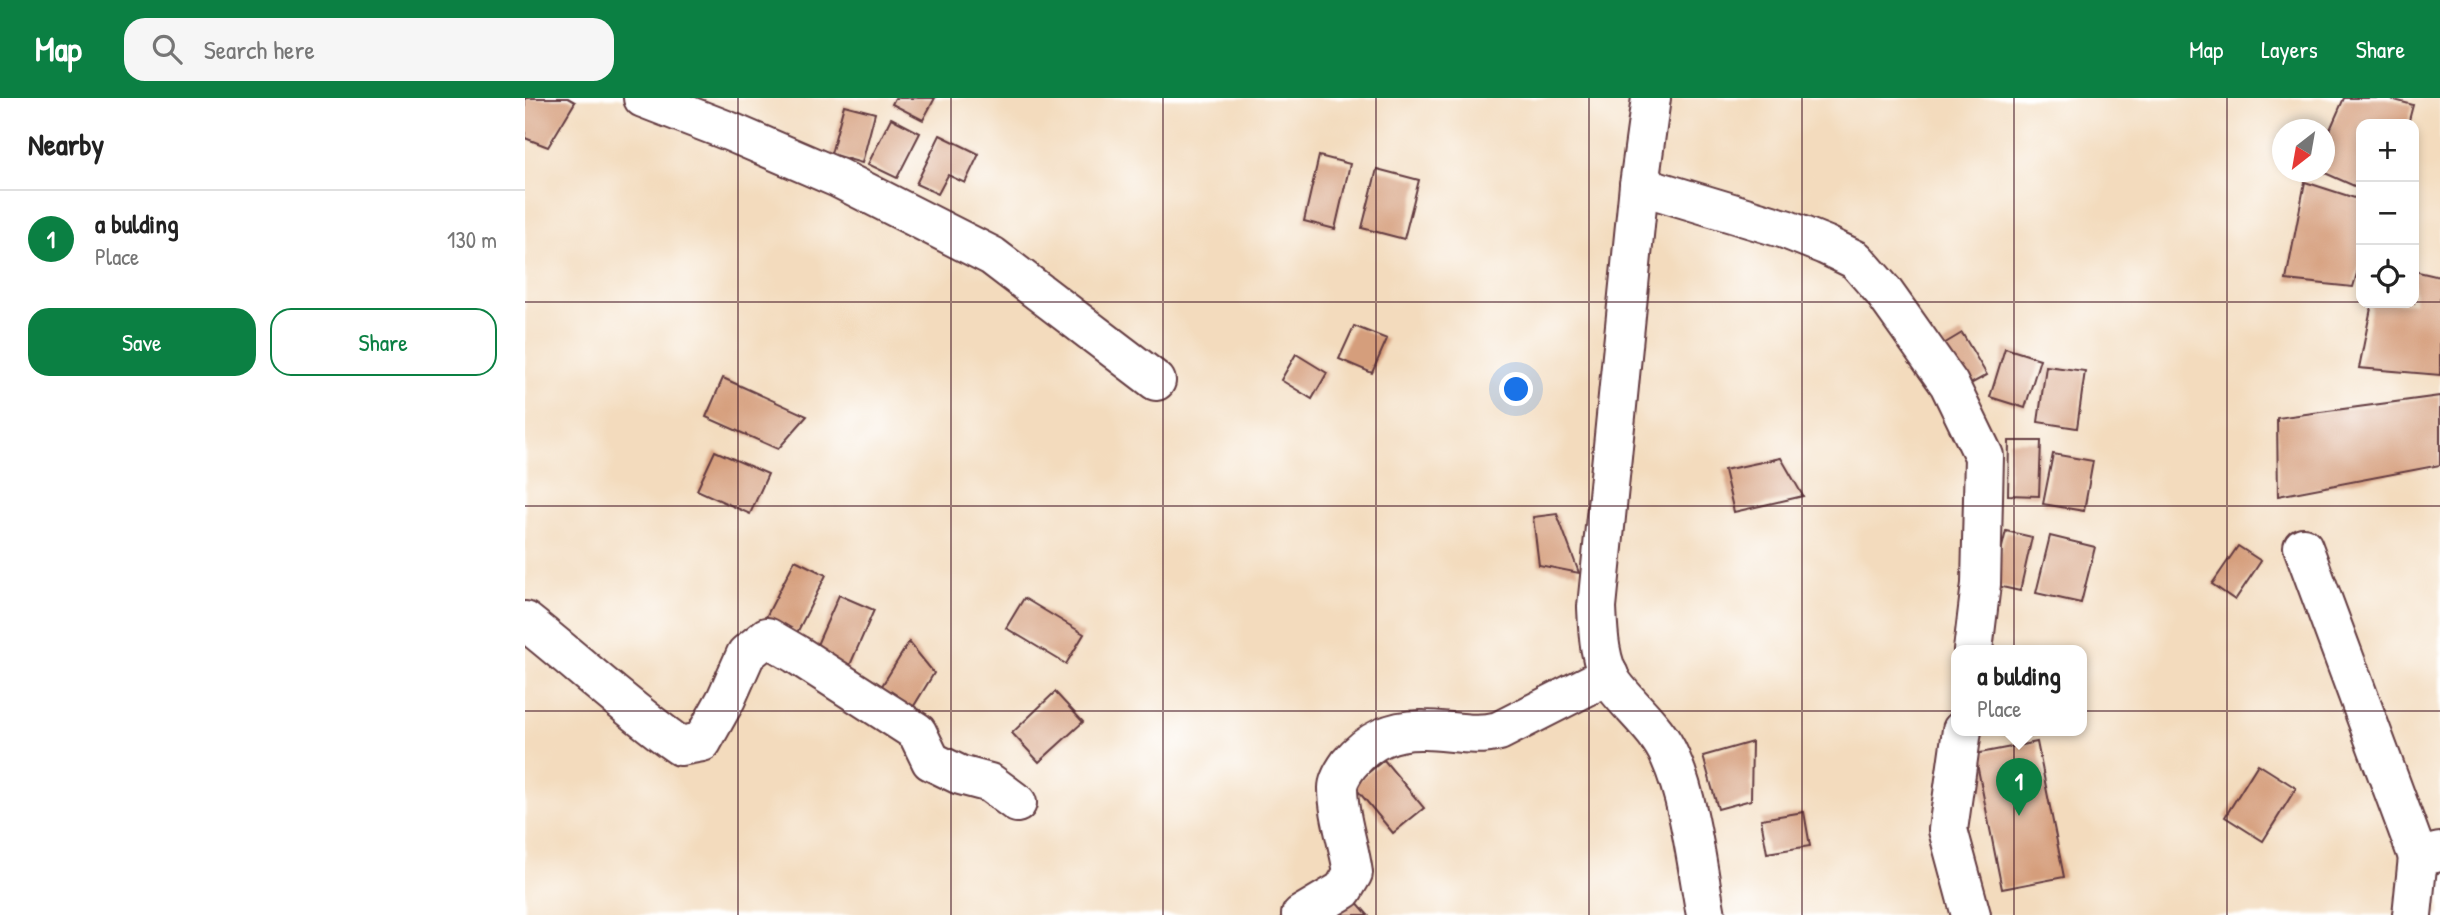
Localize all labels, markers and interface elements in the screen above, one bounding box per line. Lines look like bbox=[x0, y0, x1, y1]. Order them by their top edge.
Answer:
search box bbox=[124, 18, 614, 81]
text: Map bbox=[35, 27, 82, 71]
icon: search bbox=[148, 30, 186, 68]
text: Search here bbox=[204, 32, 315, 67]
text: Map bbox=[2189, 33, 2223, 65]
text: Layers bbox=[2261, 33, 2318, 65]
text: Share bbox=[2356, 33, 2405, 65]
north arrow bbox=[2272, 119, 2335, 182]
map controls bbox=[2356, 119, 2419, 308]
button: + bbox=[2356, 119, 2419, 182]
text: Nearby bbox=[28, 124, 104, 164]
button: − bbox=[2356, 182, 2419, 245]
text: a bulding bbox=[95, 206, 179, 241]
text: 1 bbox=[47, 224, 55, 255]
text: 130 m bbox=[447, 224, 497, 255]
text: Place bbox=[95, 241, 139, 272]
button: locate bbox=[2356, 245, 2419, 308]
button: Save bbox=[28, 308, 256, 376]
button: Share bbox=[270, 308, 497, 376]
your location bbox=[1499, 372, 1533, 406]
popup bbox=[1951, 645, 2087, 736]
text: a bulding bbox=[1977, 658, 2061, 693]
text: Place bbox=[1977, 693, 2022, 724]
pin: 1 bbox=[1996, 758, 2042, 816]

